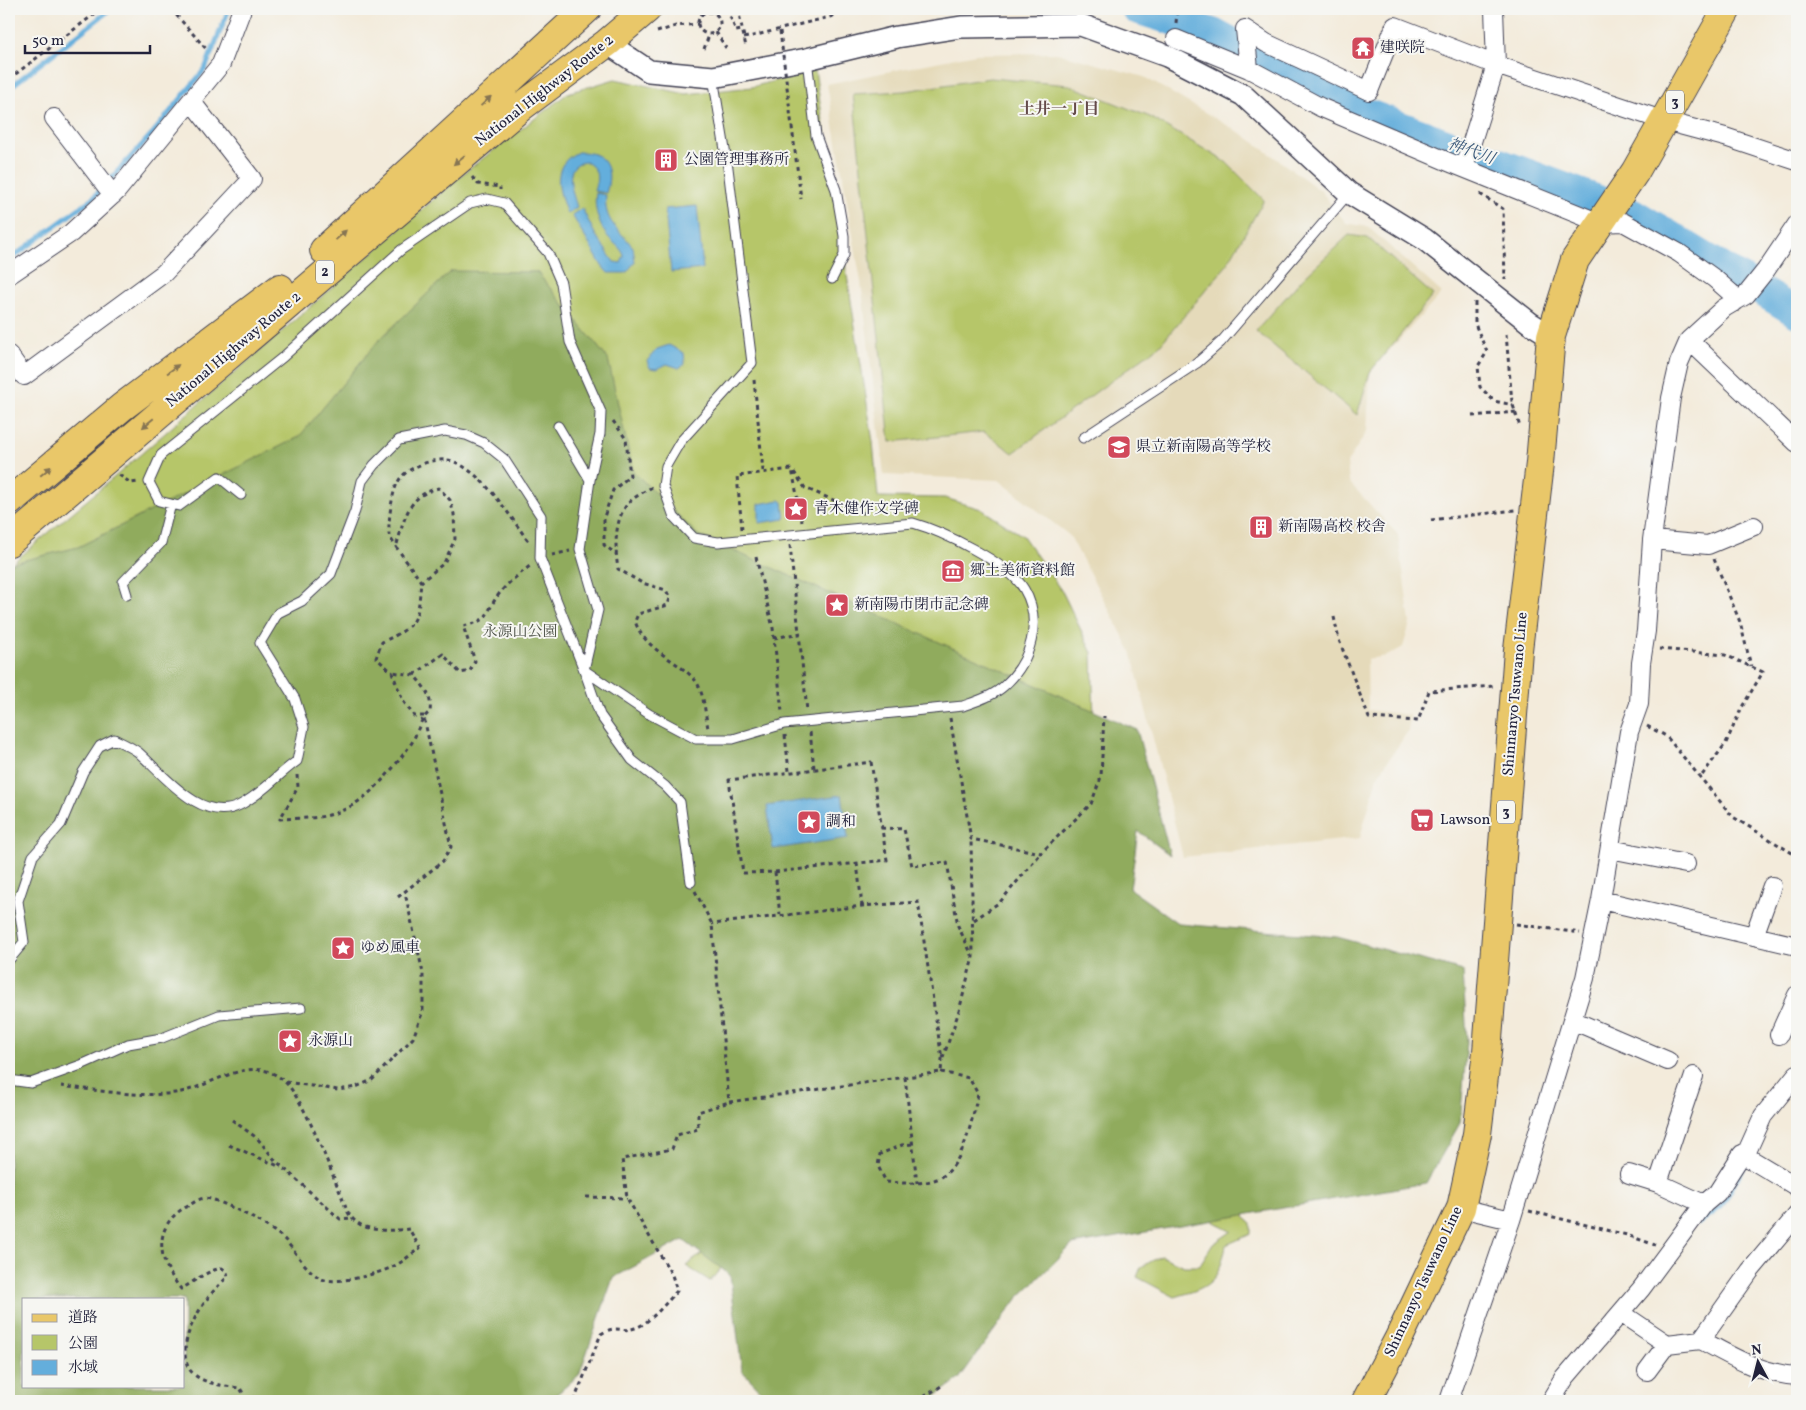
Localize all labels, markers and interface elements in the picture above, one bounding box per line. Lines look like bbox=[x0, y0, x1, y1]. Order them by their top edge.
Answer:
scale bar bbox=[25, 22, 150, 54]
street label: National Highway Route 2 bbox=[471, 30, 619, 152]
text: 50 m bbox=[32, 31, 64, 52]
temple icon: 建咲院 bbox=[1350, 35, 1376, 61]
place label: 建咲院 bbox=[1380, 38, 1425, 59]
road number: 3 bbox=[1666, 90, 1684, 114]
one-way arrow bbox=[479, 95, 491, 107]
district label: 土井一丁目 bbox=[1019, 99, 1099, 121]
water label: 神代川 bbox=[1445, 133, 1499, 171]
building icon: 公園管理事務所 bbox=[653, 147, 679, 173]
place label: 公園管理事務所 bbox=[684, 150, 789, 171]
one-way arrow bbox=[453, 154, 466, 165]
one-way arrow bbox=[334, 229, 346, 241]
road number: 2 bbox=[316, 260, 334, 284]
street label: National Highway Route 2 bbox=[162, 287, 306, 413]
one-way arrow bbox=[166, 364, 180, 374]
one-way arrow bbox=[141, 417, 154, 428]
school or university icon: 県立新南陽高等学校 bbox=[1106, 434, 1132, 460]
place label: 県立新南陽高等学校 bbox=[1136, 437, 1271, 458]
one-way arrow bbox=[39, 465, 52, 476]
place icon: 青木健作文学碑 bbox=[783, 496, 809, 522]
place label: 青木健作文学碑 bbox=[814, 499, 919, 520]
building icon: 新南陽高校 校舎 bbox=[1248, 514, 1274, 540]
place label: 新南陽高校 校舎 bbox=[1278, 517, 1386, 538]
museum icon: 郷土美術資料館 bbox=[940, 558, 966, 584]
place label: 郷土美術資料館 bbox=[970, 561, 1075, 582]
place icon: 新南陽市閉市記念碑 bbox=[824, 592, 850, 618]
place label: 新南陽市閉市記念碑 bbox=[854, 595, 989, 616]
street label: Shinnanyo Tsuwano Line bbox=[1498, 611, 1534, 777]
park label: 永源山公園 bbox=[482, 622, 558, 643]
road number: 3 bbox=[1497, 800, 1515, 824]
supermarket icon: Lawson bbox=[1409, 807, 1435, 833]
place icon: 調和 bbox=[796, 809, 822, 835]
place label: Lawson bbox=[1440, 810, 1490, 831]
place label: 調和 bbox=[826, 812, 856, 833]
place icon: ゆめ風車 bbox=[330, 935, 356, 961]
place label: ゆめ風車 bbox=[360, 938, 420, 959]
place icon: 永源山 bbox=[277, 1028, 303, 1054]
place label: 永源山 bbox=[308, 1031, 353, 1052]
street label: Shinnanyo Tsuwano Line bbox=[1380, 1203, 1468, 1361]
legend bbox=[22, 1298, 185, 1388]
text: 道路 bbox=[68, 1308, 98, 1329]
text: 公園 bbox=[68, 1334, 98, 1355]
north arrow bbox=[1734, 1338, 1784, 1388]
text: N bbox=[1750, 1341, 1763, 1361]
text: 水域 bbox=[68, 1358, 98, 1379]

